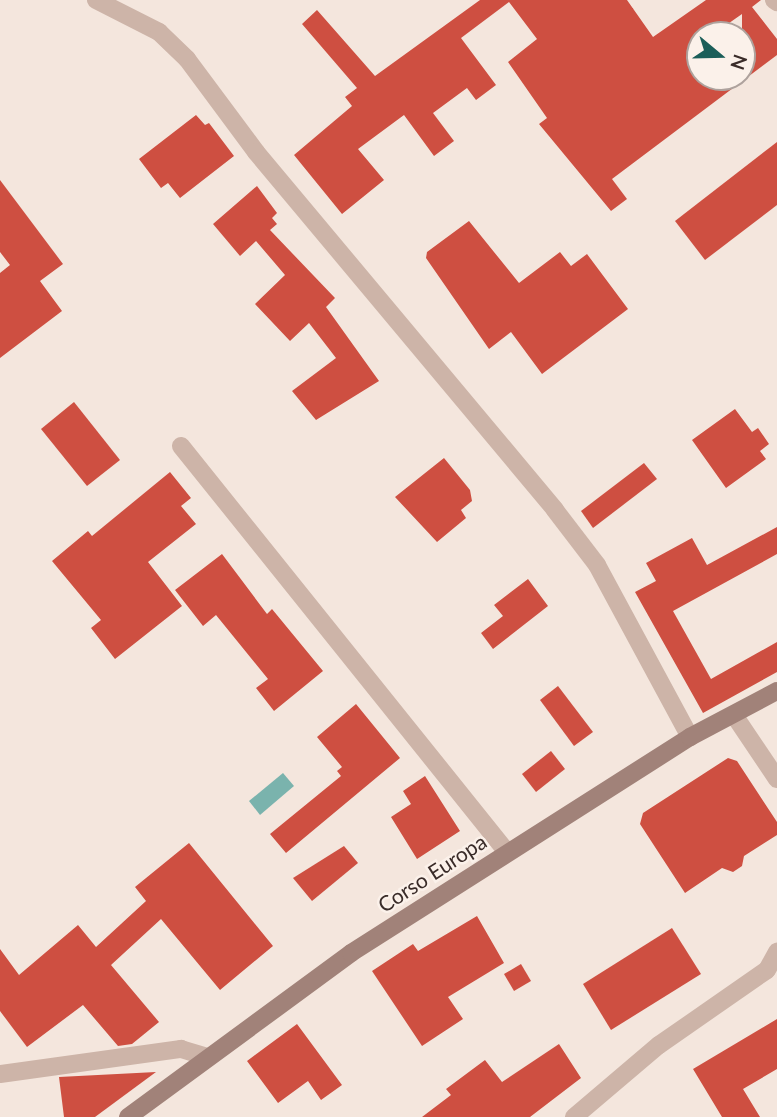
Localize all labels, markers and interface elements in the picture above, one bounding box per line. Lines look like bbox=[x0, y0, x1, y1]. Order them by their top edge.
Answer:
north arrow bbox=[686, 21, 756, 91]
text: N bbox=[726, 52, 753, 73]
street label: Corso Europa bbox=[373, 829, 491, 917]

